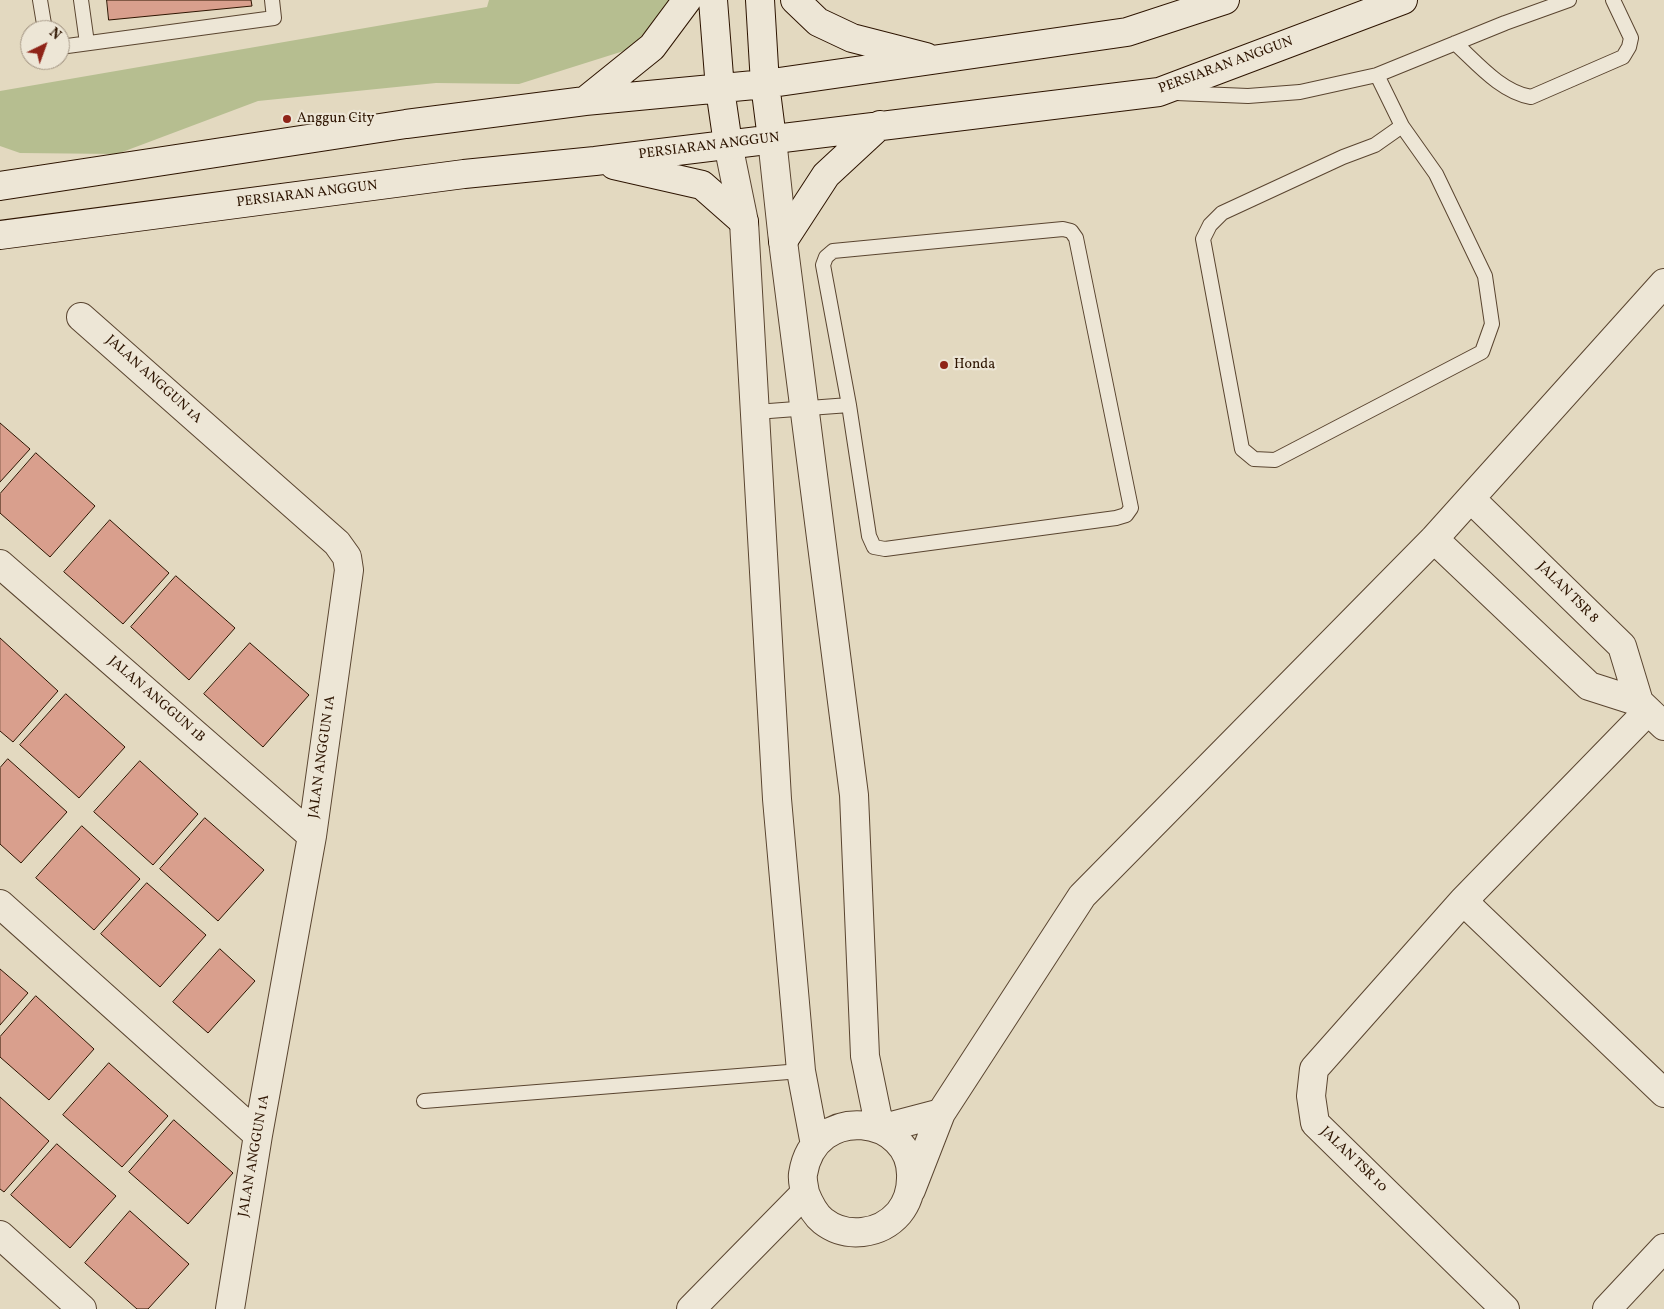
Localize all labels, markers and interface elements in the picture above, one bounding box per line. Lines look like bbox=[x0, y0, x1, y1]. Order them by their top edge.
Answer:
north arrow bbox=[20, 20, 70, 70]
text: N bbox=[45, 24, 65, 45]
street label: PERSIARAN ANGGUN bbox=[1156, 34, 1296, 98]
place label: Anggun City bbox=[297, 111, 374, 127]
marker: Anggun City bbox=[281, 113, 293, 125]
street label: PERSIARAN ANGGUN bbox=[638, 130, 780, 164]
street label: PERSIARAN ANGGUN bbox=[236, 178, 378, 212]
street label: JALAN ANGGUN 1A bbox=[101, 332, 205, 428]
place label: Honda bbox=[954, 357, 995, 373]
marker: Honda bbox=[938, 359, 950, 371]
street label: JALAN TSR 8 bbox=[1533, 559, 1601, 627]
street label: JALAN ANGGUN 1B bbox=[104, 653, 208, 747]
street label: JALAN ANGGUN 1A bbox=[306, 694, 340, 820]
street label: JALAN ANGGUN 1A bbox=[236, 1093, 274, 1219]
street label: JALAN TSR 10 bbox=[1316, 1124, 1390, 1196]

